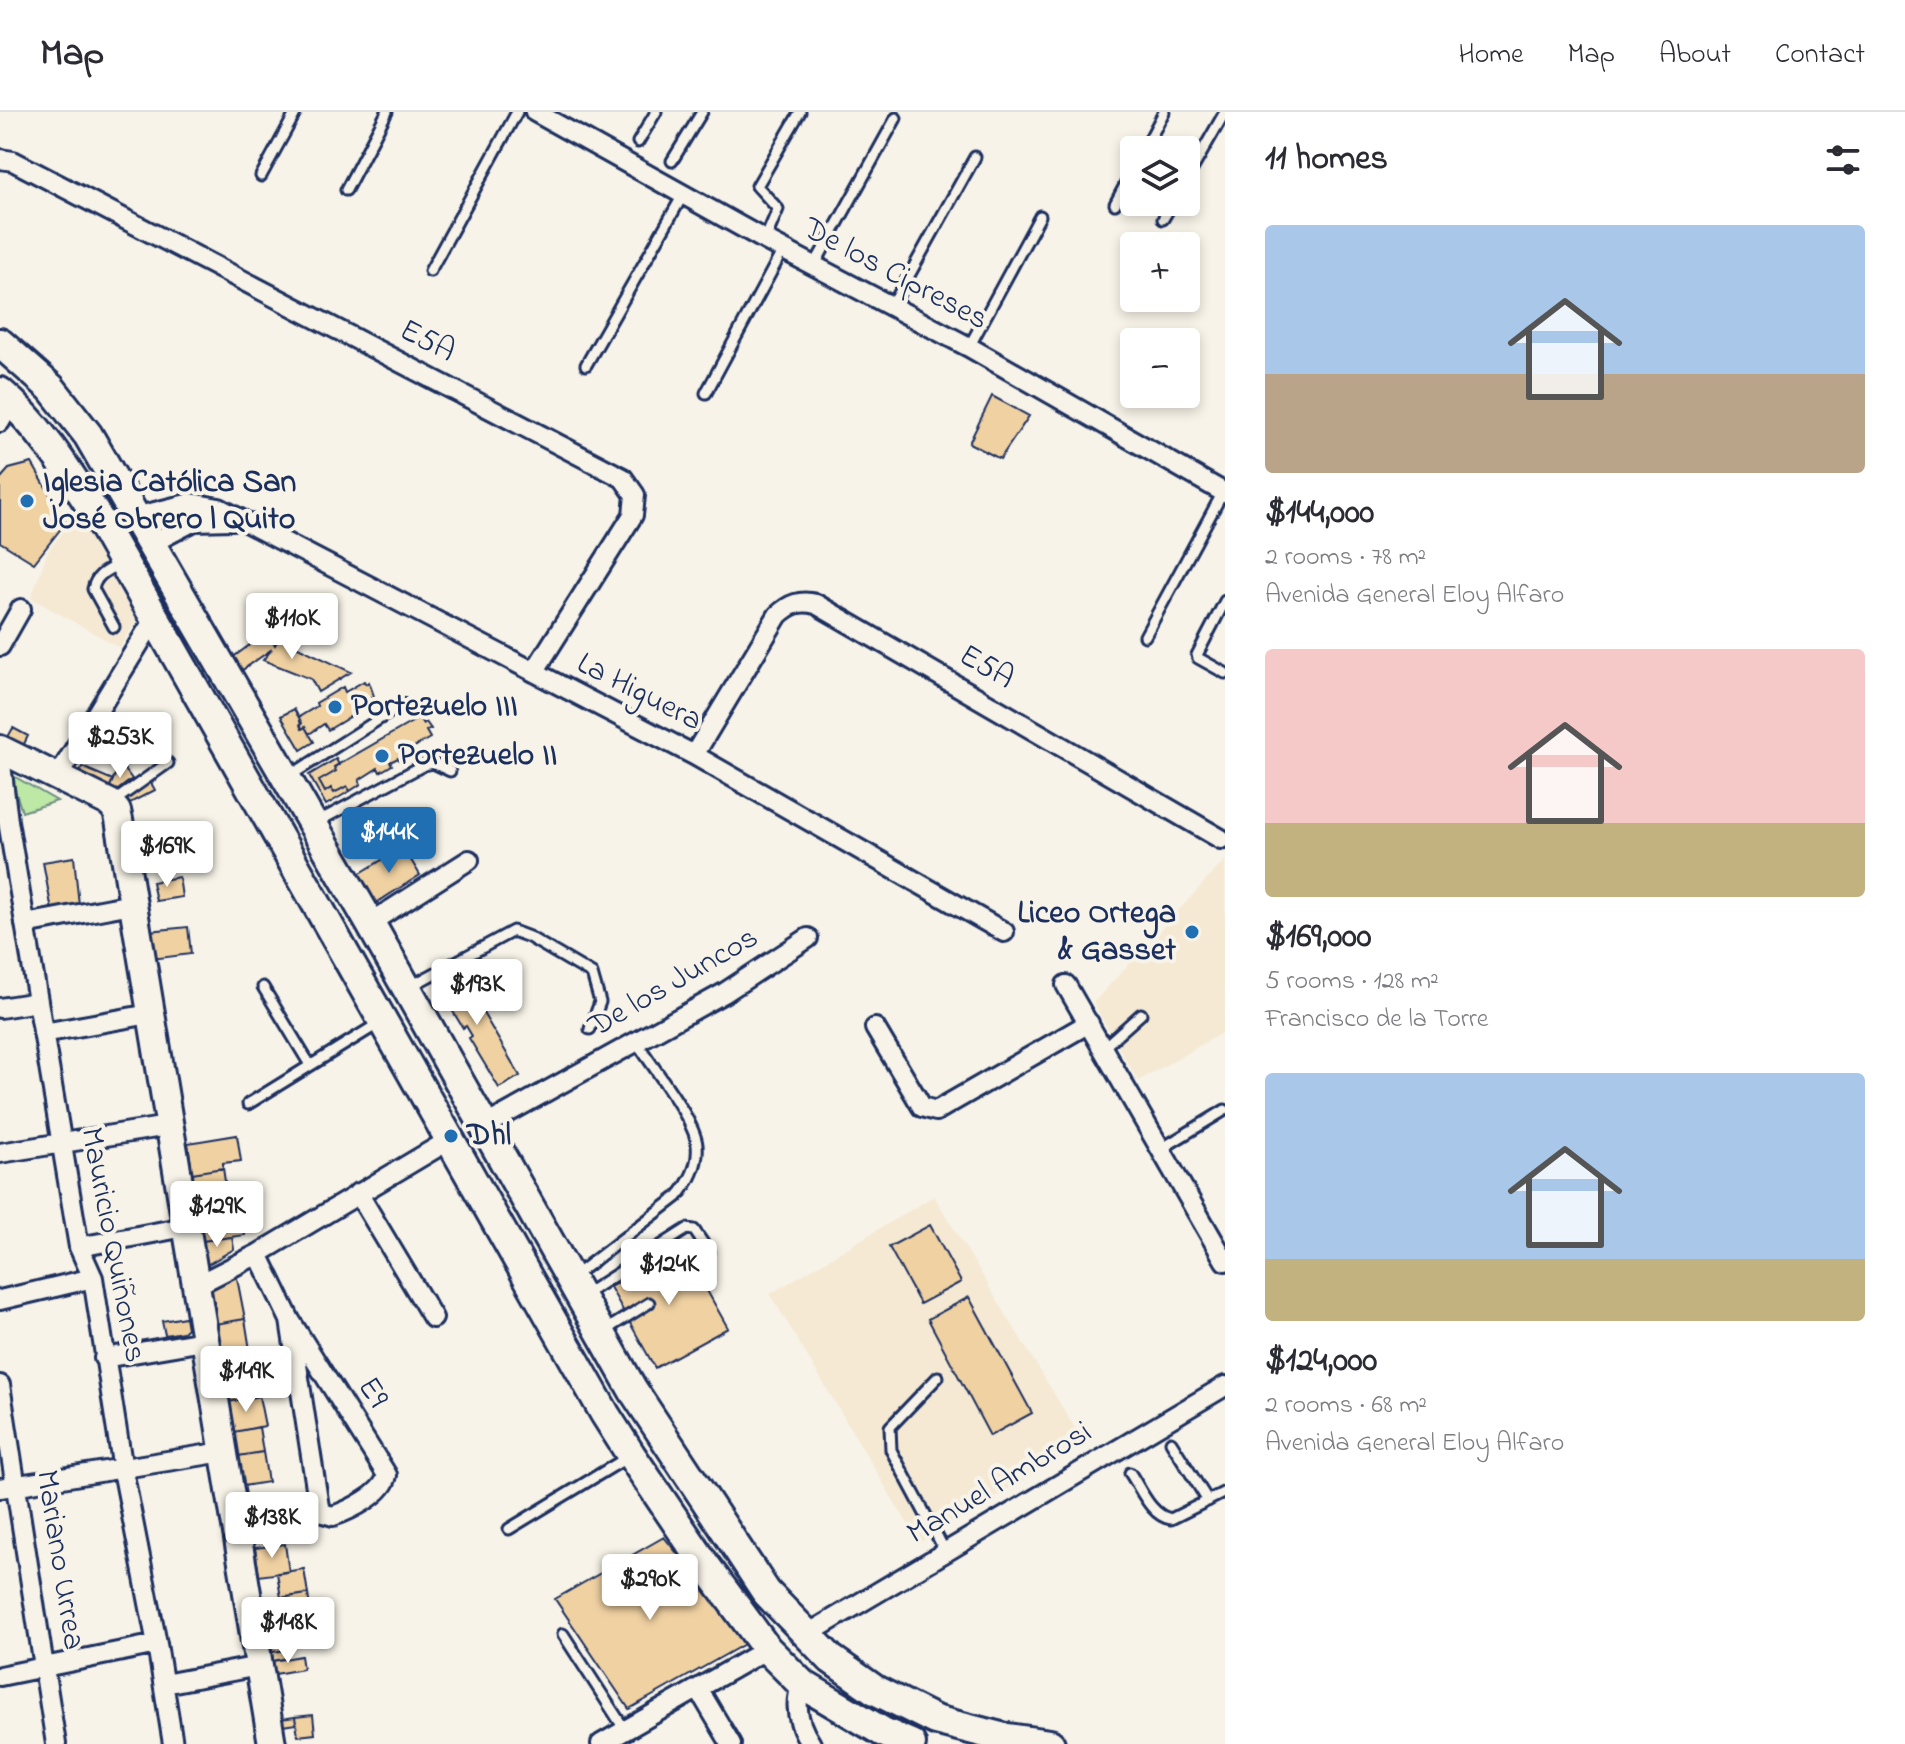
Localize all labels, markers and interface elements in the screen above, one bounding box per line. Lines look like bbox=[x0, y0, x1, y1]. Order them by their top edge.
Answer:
text: Map bbox=[40, 27, 104, 83]
text: Home bbox=[1458, 35, 1524, 76]
text: Map bbox=[1568, 35, 1615, 76]
text: About bbox=[1659, 35, 1731, 76]
text: Contact bbox=[1775, 35, 1865, 76]
text: 11 homes bbox=[1265, 135, 1388, 185]
map controls bbox=[1120, 136, 1200, 408]
button: layers bbox=[1120, 136, 1200, 216]
icon: filters bbox=[1821, 138, 1865, 182]
street label: De los Cipreses bbox=[793, 206, 996, 344]
button: + bbox=[1120, 232, 1200, 312]
icon: home bbox=[1493, 277, 1637, 421]
street label: E5A bbox=[391, 308, 463, 376]
button: − bbox=[1120, 328, 1200, 408]
place label: Iglesia Católica San José Obrero | Quito bbox=[43, 460, 296, 544]
text: $144,000 bbox=[1265, 489, 1374, 539]
marker: Iglesia Católica San José Obrero | Quito bbox=[18, 492, 36, 510]
text: 2 rooms · 78 m² bbox=[1265, 539, 1426, 577]
text: Avenida General Eloy Alfaro bbox=[1265, 577, 1564, 615]
pin: $110K bbox=[236, 593, 348, 661]
text: $110K bbox=[264, 600, 320, 638]
street label: E5A bbox=[949, 633, 1023, 703]
street label: La Higuera bbox=[568, 641, 710, 745]
place label: Portezuelo III bbox=[351, 684, 518, 731]
marker: Portezuelo III bbox=[326, 698, 344, 716]
icon: home bbox=[1493, 701, 1637, 845]
pin: $253K bbox=[64, 712, 176, 780]
text: $253K bbox=[87, 719, 153, 757]
place label: Portezuelo II bbox=[398, 733, 557, 780]
marker: Portezuelo II bbox=[373, 747, 391, 765]
pin: $144K bbox=[333, 807, 445, 875]
text: $144K bbox=[360, 814, 418, 852]
pin: $169K bbox=[111, 821, 223, 889]
text: $169K bbox=[139, 828, 195, 866]
place label: Liceo Ortega & Gasset bbox=[1018, 891, 1176, 975]
text: $169,000 bbox=[1265, 913, 1372, 963]
street label: De los Juncos bbox=[580, 915, 768, 1051]
marker: Liceo Ortega & Gasset bbox=[1183, 923, 1201, 941]
pin: $193K bbox=[421, 959, 533, 1027]
text: 5 rooms · 128 m² bbox=[1265, 963, 1439, 1001]
text: $193K bbox=[449, 966, 505, 1004]
text: Francisco de la Torre bbox=[1265, 1001, 1489, 1039]
place label: Dhl bbox=[465, 1113, 511, 1160]
street label: Mauricio Quiñones bbox=[66, 1123, 158, 1367]
icon: home bbox=[1493, 1125, 1637, 1269]
marker: Dhl bbox=[442, 1127, 460, 1145]
pin: $129K bbox=[161, 1181, 273, 1249]
text: $129K bbox=[188, 1188, 246, 1226]
pin: $124K bbox=[613, 1239, 725, 1307]
text: $124K bbox=[639, 1246, 699, 1284]
text: $124,000 bbox=[1265, 1337, 1377, 1387]
pin: $149K bbox=[190, 1346, 302, 1414]
text: $149K bbox=[218, 1353, 274, 1391]
street label: E9 bbox=[344, 1368, 400, 1418]
text: 2 rooms · 68 m² bbox=[1265, 1387, 1427, 1425]
street label: Manuel Ambrosi bbox=[899, 1410, 1101, 1558]
text: Avenida General Eloy Alfaro bbox=[1265, 1425, 1564, 1463]
street label: Mariano Urrea bbox=[22, 1467, 96, 1653]
pin: $138K bbox=[216, 1492, 328, 1560]
text: $138K bbox=[243, 1499, 301, 1537]
pin: $290K bbox=[594, 1554, 706, 1622]
text: $290K bbox=[620, 1561, 680, 1599]
pin: $148K bbox=[232, 1597, 344, 1665]
text: $148K bbox=[259, 1604, 317, 1642]

